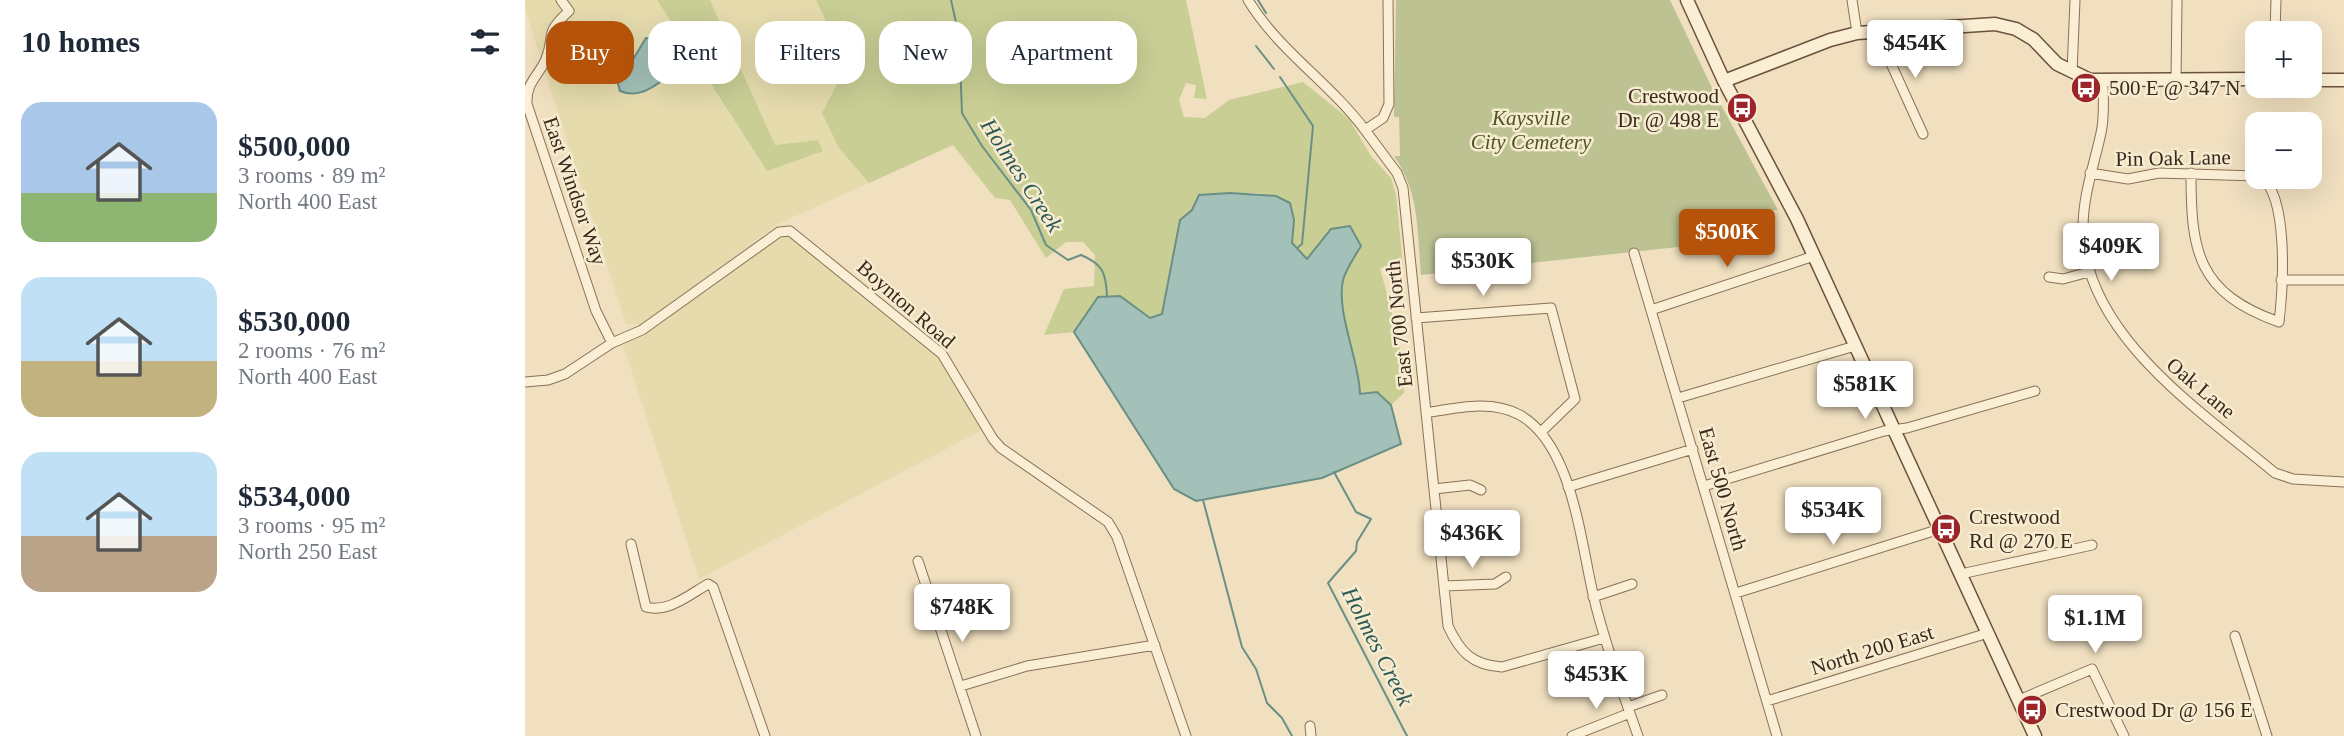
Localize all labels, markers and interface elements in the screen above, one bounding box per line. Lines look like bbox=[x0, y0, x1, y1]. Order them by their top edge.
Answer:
pin: $454K bbox=[1866, 20, 1964, 80]
chip: Buy bbox=[546, 21, 634, 84]
chip: Rent bbox=[648, 21, 741, 84]
chip: Filters bbox=[755, 21, 865, 84]
chip: New bbox=[879, 21, 972, 84]
chip: Apartment bbox=[986, 21, 1137, 84]
map controls bbox=[2245, 21, 2322, 189]
button: + bbox=[2245, 21, 2322, 98]
icon: filters bbox=[466, 23, 504, 61]
text: 10 homes bbox=[21, 25, 140, 58]
text: $454K bbox=[1883, 30, 1947, 55]
bus stop icon: 500 E @ 347 N bbox=[2069, 71, 2103, 105]
place label: 500 E @ 347 N bbox=[2109, 76, 2240, 100]
place label: Crestwood Dr @ 498 E bbox=[1617, 84, 1719, 132]
bus stop icon: Crestwood Dr @ 498 E bbox=[1725, 91, 1759, 125]
park label: Kaysville City Cemetery bbox=[1471, 106, 1592, 154]
button: − bbox=[2245, 112, 2322, 189]
water label: Holmes Creek bbox=[975, 113, 1068, 237]
street label: East Windsor Way bbox=[538, 114, 612, 269]
text: $500,000 bbox=[238, 129, 351, 162]
icon: home bbox=[77, 130, 161, 214]
street label: Pin Oak Lane bbox=[2115, 145, 2231, 171]
text: 3 rooms · 89 m² bbox=[238, 163, 385, 188]
text: North 400 East bbox=[238, 189, 377, 214]
pin: $500K bbox=[1678, 210, 1776, 269]
text: $500K bbox=[1695, 219, 1759, 244]
pin: $409K bbox=[2062, 224, 2160, 283]
text: $409K bbox=[2079, 233, 2143, 258]
pin: $530K bbox=[1434, 238, 1532, 298]
text: $530K bbox=[1451, 248, 1515, 273]
street label: Boynton Road bbox=[852, 255, 960, 353]
street label: East 700 North bbox=[1380, 259, 1418, 388]
text: $530,000 bbox=[238, 304, 351, 337]
icon: home bbox=[77, 305, 161, 389]
text: 2 rooms · 76 m² bbox=[238, 338, 385, 363]
street label: Oak Lane bbox=[2162, 352, 2240, 424]
pin: $581K bbox=[1816, 362, 1914, 421]
text: North 400 East bbox=[238, 364, 377, 389]
text: $581K bbox=[1833, 371, 1897, 396]
street label: East 500 North bbox=[1694, 425, 1752, 554]
text: $534,000 bbox=[238, 479, 351, 512]
icon: home bbox=[77, 480, 161, 564]
pin: $534K bbox=[1784, 488, 1882, 547]
text: $534K bbox=[1801, 497, 1865, 522]
place label: Crestwood Rd @ 270 E bbox=[1969, 505, 2073, 553]
pin: $436K bbox=[1423, 510, 1521, 570]
bus stop icon: Crestwood Rd @ 270 E bbox=[1929, 512, 1963, 546]
text: 3 rooms · 95 m² bbox=[238, 513, 385, 538]
text: $436K bbox=[1440, 520, 1504, 545]
text: North 250 East bbox=[238, 539, 377, 564]
water label: Holmes Creek bbox=[1336, 582, 1419, 711]
pin: $748K bbox=[913, 584, 1011, 644]
text: $748K bbox=[930, 594, 994, 619]
pin: $1.1M bbox=[2046, 596, 2144, 655]
text: $1.1M bbox=[2064, 605, 2126, 630]
street label: North 200 East bbox=[1808, 620, 1936, 680]
pin: $453K bbox=[1547, 652, 1645, 711]
text: $453K bbox=[1564, 661, 1628, 686]
bus stop icon: Crestwood Dr @ 156 E bbox=[2015, 693, 2049, 727]
place label: Crestwood Dr @ 156 E bbox=[2055, 698, 2253, 722]

